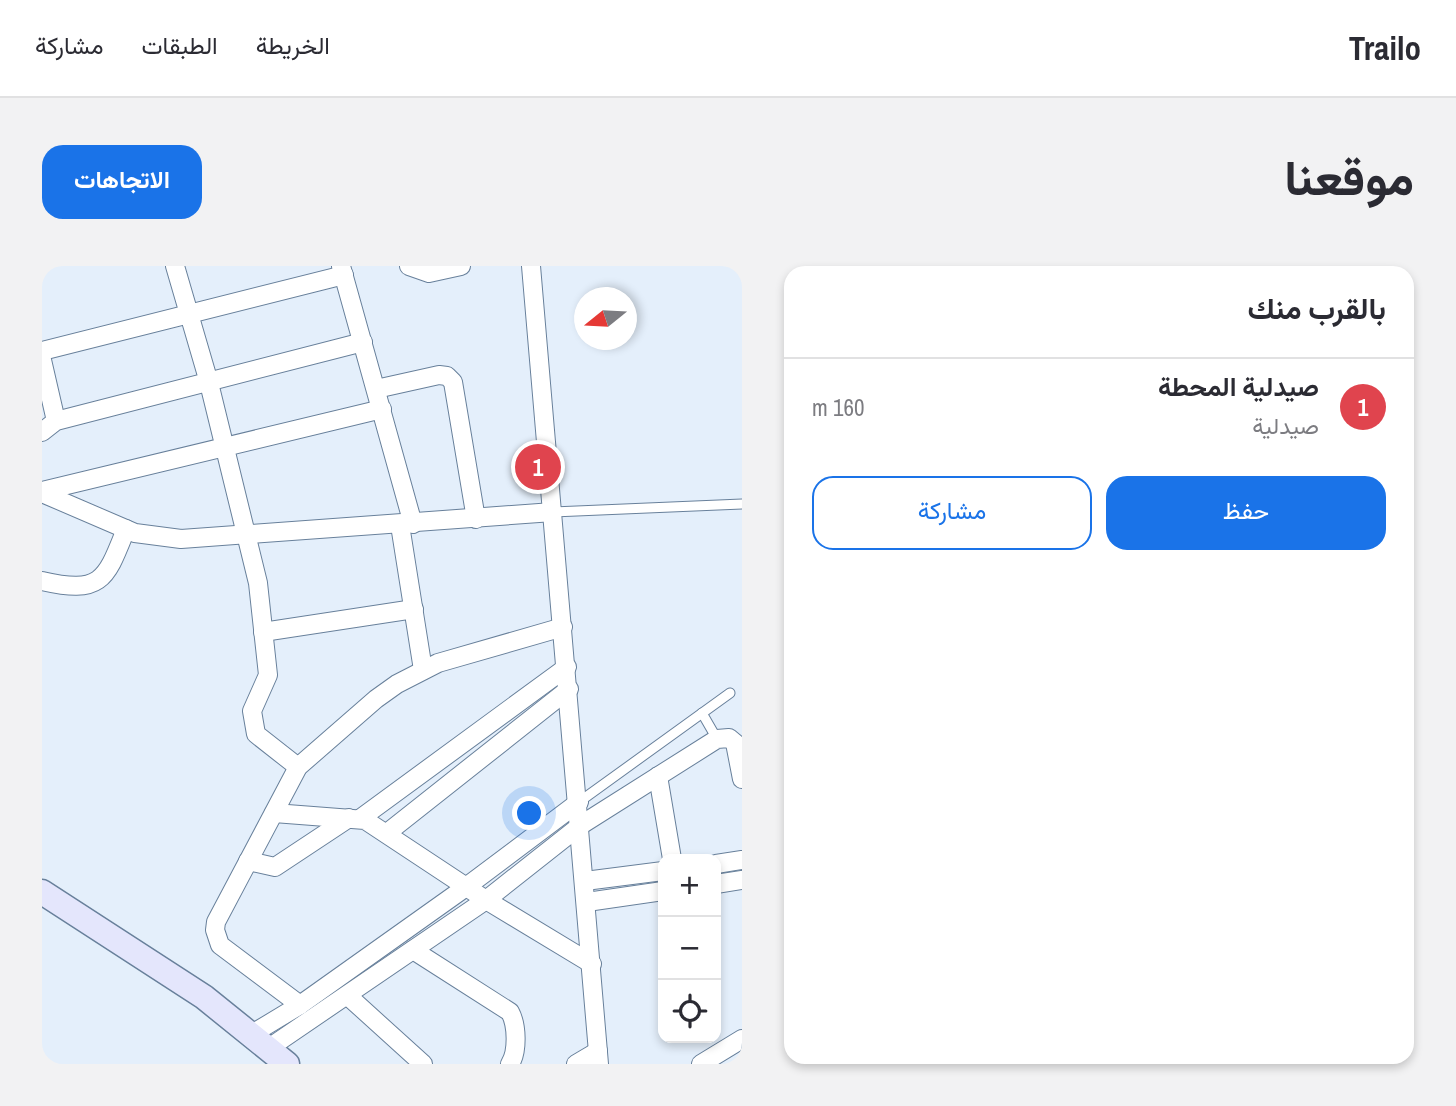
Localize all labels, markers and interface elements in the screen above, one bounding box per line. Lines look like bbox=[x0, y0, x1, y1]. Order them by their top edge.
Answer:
text: Trailo bbox=[1349, 26, 1421, 70]
text: مشاركة bbox=[35, 29, 103, 61]
text: الطبقات bbox=[141, 29, 218, 61]
text: الخريطة bbox=[256, 29, 330, 61]
text: موقعنا bbox=[1284, 144, 1414, 210]
button: الاتجاهات bbox=[42, 145, 202, 219]
north arrow bbox=[574, 287, 637, 350]
text: بالقرب منك bbox=[1247, 288, 1386, 328]
text: صيدلية المحطة bbox=[1158, 369, 1319, 404]
text: 160 m bbox=[812, 392, 864, 423]
text: 1 bbox=[1358, 392, 1368, 423]
text: صيدلية bbox=[1252, 410, 1319, 441]
pin: 1 bbox=[515, 441, 561, 493]
button: مشاركة bbox=[812, 476, 1092, 550]
button: حفظ bbox=[1106, 476, 1386, 550]
your location bbox=[512, 796, 546, 830]
map controls bbox=[658, 854, 721, 1043]
button: + bbox=[658, 854, 721, 917]
button: − bbox=[658, 917, 721, 980]
button: locate bbox=[658, 980, 721, 1043]

